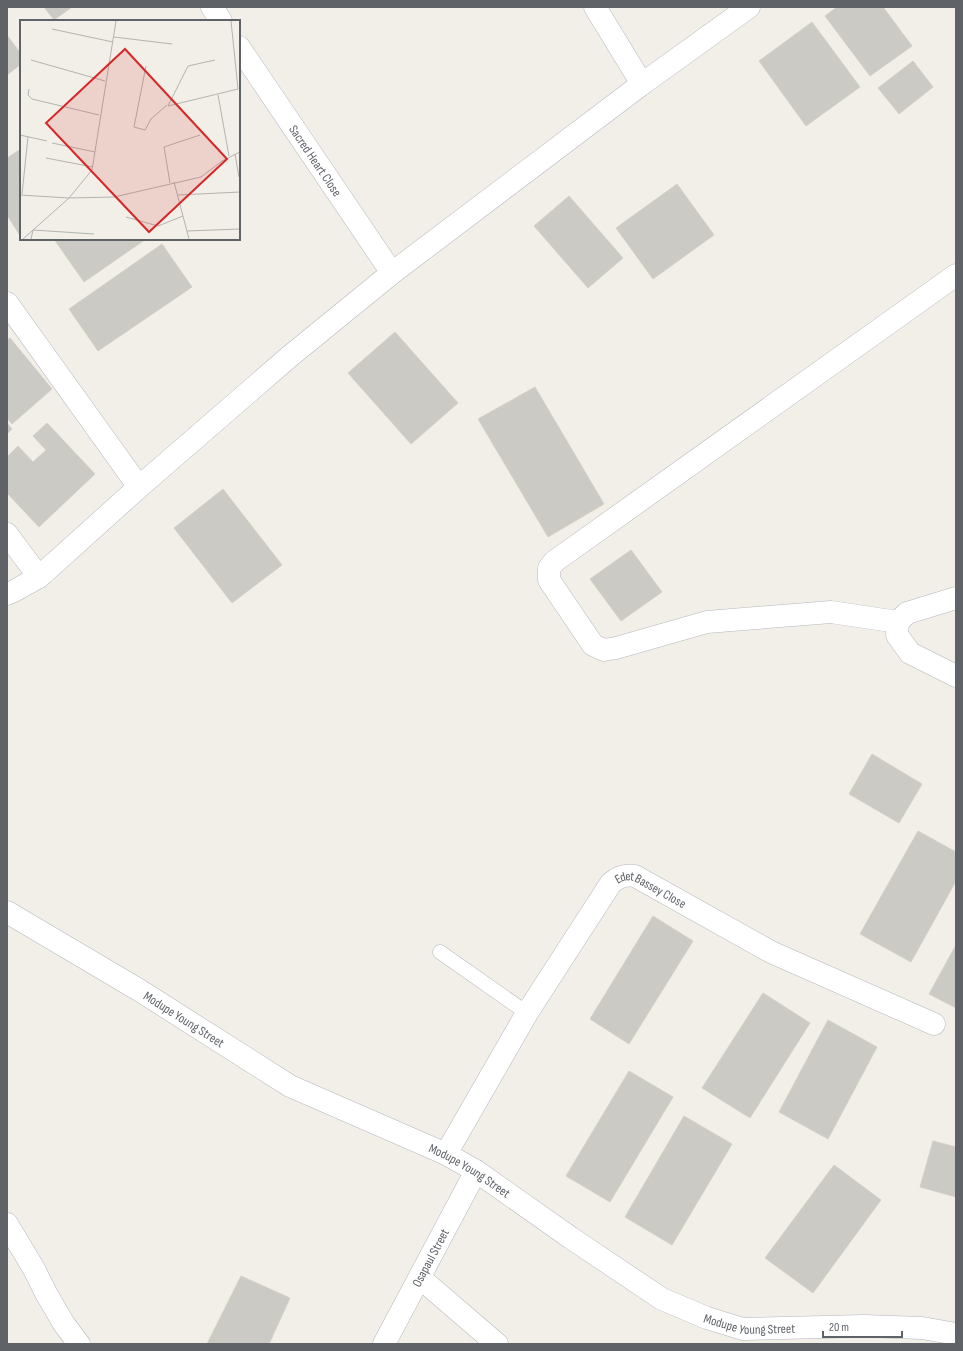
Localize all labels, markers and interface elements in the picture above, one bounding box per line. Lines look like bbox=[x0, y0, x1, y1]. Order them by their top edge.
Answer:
inset map bbox=[20, 20, 240, 240]
street label: Sacred Heart Close bbox=[285, 122, 345, 200]
street label: Edet Bassey Close bbox=[612, 868, 689, 912]
street label: Modupe Young Street bbox=[140, 988, 227, 1051]
street label: Modupe Young Street bbox=[426, 1140, 513, 1202]
street label: Osapaul Street bbox=[409, 1226, 453, 1290]
street label: Modupe Young Street bbox=[702, 1310, 795, 1338]
scale bar bbox=[823, 1313, 902, 1339]
text: 20 m bbox=[829, 1320, 849, 1335]

